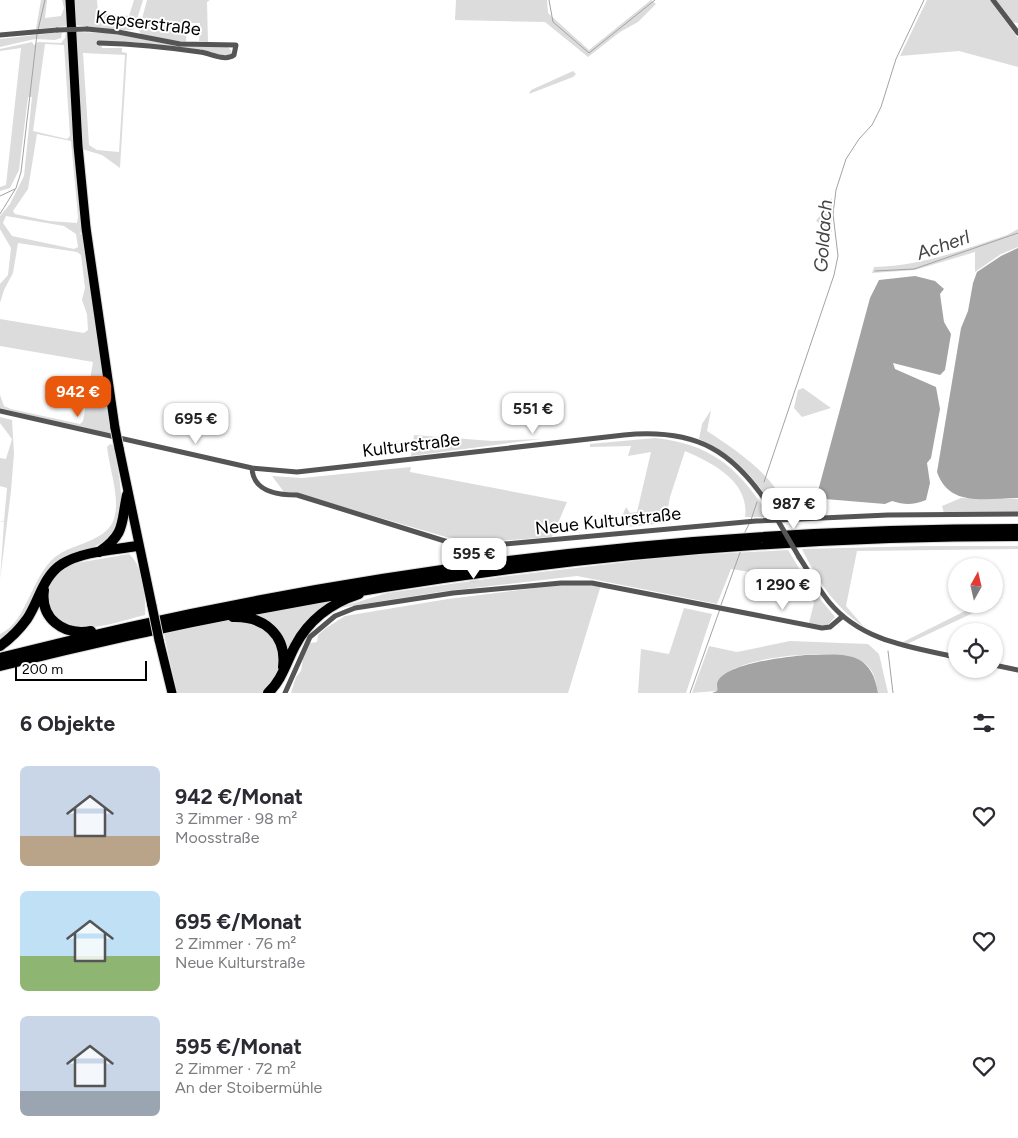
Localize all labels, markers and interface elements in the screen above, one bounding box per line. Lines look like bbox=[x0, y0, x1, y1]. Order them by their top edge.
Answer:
street label: Kepserstraße bbox=[94, 6, 202, 40]
water label: Goldach bbox=[809, 198, 837, 273]
water label: Acherl bbox=[912, 225, 973, 265]
pin: 942 € bbox=[43, 376, 113, 418]
text: 942 € bbox=[56, 382, 100, 401]
pin: 551 € bbox=[498, 392, 568, 435]
text: 551 € bbox=[513, 399, 553, 418]
pin: 695 € bbox=[161, 402, 231, 445]
text: 695 € bbox=[175, 409, 217, 428]
street label: Kulturstraße bbox=[361, 428, 461, 462]
pin: 987 € bbox=[759, 488, 829, 530]
text: 987 € bbox=[773, 494, 815, 513]
street label: Neue Kulturstraße bbox=[534, 502, 682, 540]
pin: 595 € bbox=[439, 538, 509, 580]
text: 595 € bbox=[453, 544, 495, 563]
north arrow bbox=[948, 558, 1002, 612]
map controls bbox=[948, 558, 1003, 678]
pin: 1 290 € bbox=[737, 568, 829, 611]
text: 1 290 € bbox=[756, 575, 810, 594]
button: locate bbox=[948, 623, 1003, 678]
scale bar bbox=[15, 658, 148, 681]
text: 200 m bbox=[22, 661, 63, 678]
icon: filters bbox=[970, 709, 998, 737]
text: 6 Objekte bbox=[20, 711, 115, 736]
text: 942 €/Monat bbox=[175, 784, 303, 809]
icon: home bbox=[60, 786, 120, 846]
icon: heart bbox=[970, 802, 998, 830]
text: 3 Zimmer · 98 m² bbox=[175, 809, 297, 828]
text: Moosstraße bbox=[175, 828, 259, 847]
text: 695 €/Monat bbox=[175, 909, 302, 934]
icon: home bbox=[60, 911, 120, 971]
icon: heart bbox=[970, 927, 998, 955]
text: 2 Zimmer · 76 m² bbox=[175, 934, 296, 953]
text: Neue Kulturstraße bbox=[175, 953, 305, 972]
text: 595 €/Monat bbox=[175, 1034, 302, 1059]
icon: home bbox=[60, 1036, 120, 1096]
icon: heart bbox=[970, 1052, 998, 1080]
text: 2 Zimmer · 72 m² bbox=[175, 1059, 296, 1078]
text: An der Stoibermühle bbox=[175, 1078, 322, 1097]

